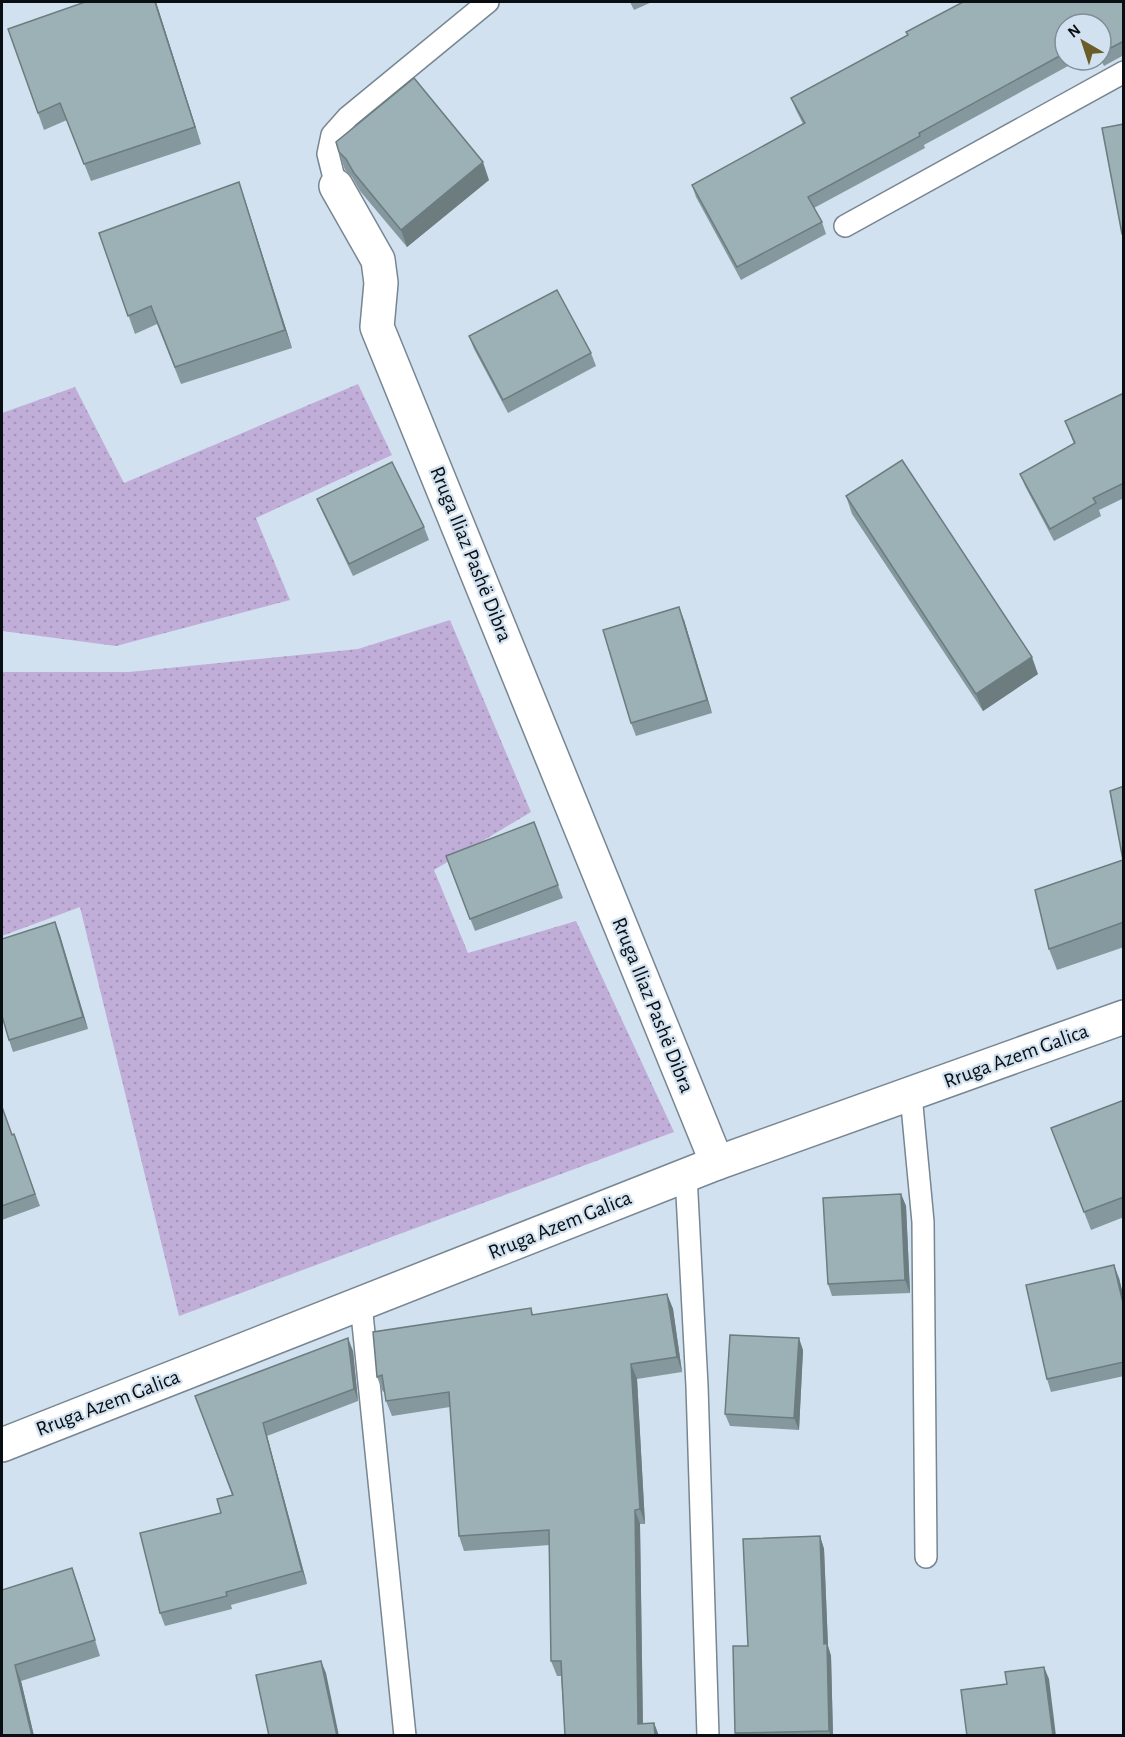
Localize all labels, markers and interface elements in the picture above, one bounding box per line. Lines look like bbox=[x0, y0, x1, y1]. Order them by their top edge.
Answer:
north arrow bbox=[1053, 12, 1113, 72]
text: N bbox=[1065, 21, 1084, 41]
street label: Rruga Iliaz Pashë Dibra bbox=[426, 463, 516, 645]
street label: Rruga Iliaz Pashë Dibra bbox=[608, 914, 698, 1096]
street label: Rruga Azem Galica bbox=[941, 1020, 1091, 1092]
street label: Rruga Azem Galica bbox=[485, 1187, 635, 1263]
street label: Rruga Azem Galica bbox=[33, 1366, 183, 1440]

